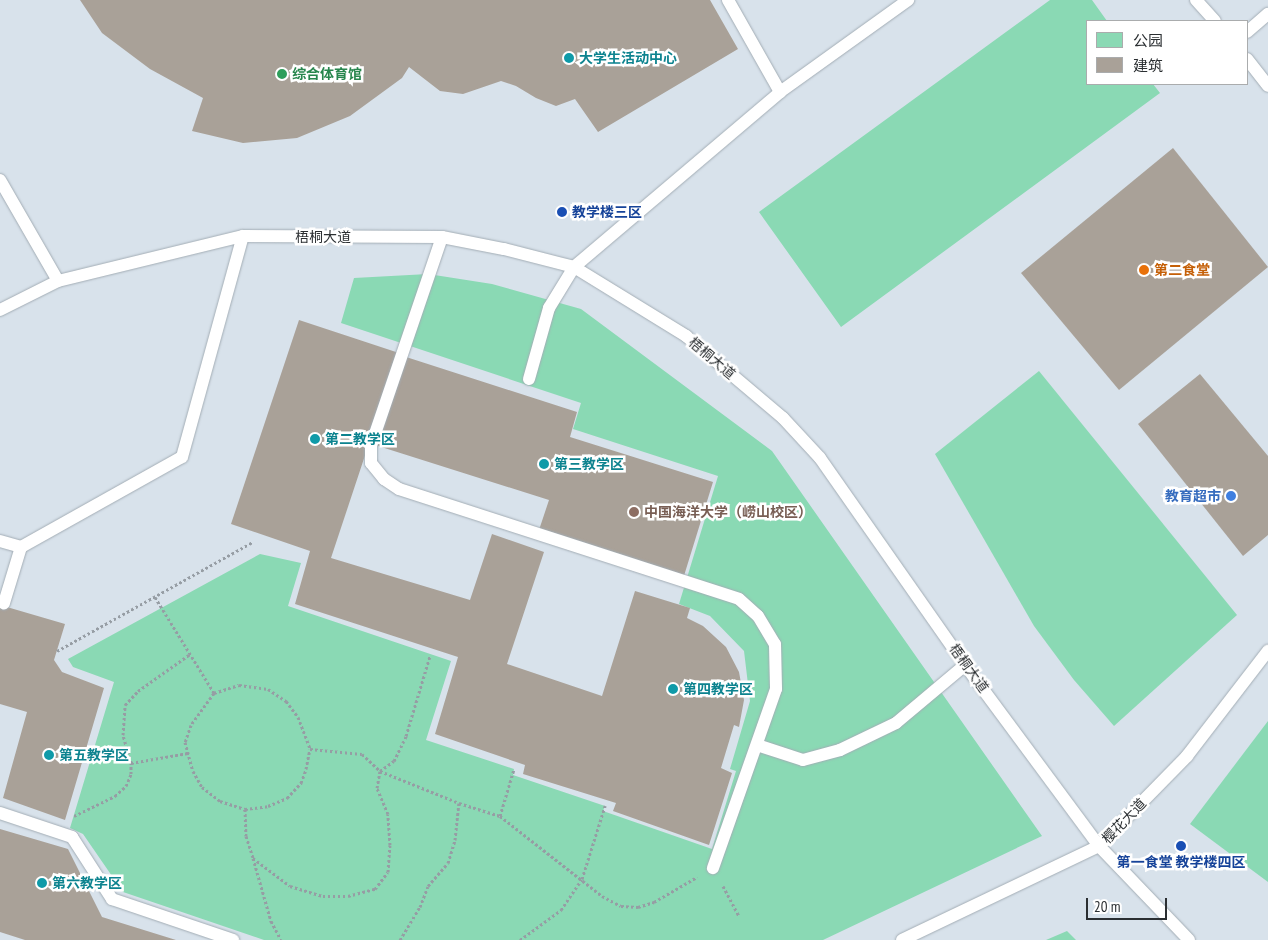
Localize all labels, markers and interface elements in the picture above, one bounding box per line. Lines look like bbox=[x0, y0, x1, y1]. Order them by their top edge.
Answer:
legend bbox=[1086, 20, 1248, 85]
text: 公园 bbox=[1133, 31, 1163, 50]
place label: 大学生活动中心 bbox=[579, 50, 677, 66]
marker: 大学生活动中心 bbox=[563, 52, 575, 64]
text: 建筑 bbox=[1133, 56, 1163, 75]
place label: 综合体育馆 bbox=[292, 66, 362, 82]
marker: 综合体育馆 bbox=[276, 68, 288, 80]
place label: 教学楼三区 bbox=[572, 204, 642, 220]
marker: 教学楼三区 bbox=[556, 206, 568, 218]
street label: 梧桐大道 bbox=[295, 229, 351, 245]
place label: 第二食堂 bbox=[1154, 262, 1210, 278]
marker: 第二食堂 bbox=[1138, 264, 1150, 276]
street label: 梧桐大道 bbox=[685, 334, 739, 382]
place label: 第二教学区 bbox=[325, 431, 395, 447]
marker: 第二教学区 bbox=[309, 433, 321, 445]
place label: 第三教学区 bbox=[554, 456, 624, 472]
marker: 第三教学区 bbox=[538, 458, 550, 470]
place label: 教育超市 bbox=[1165, 488, 1221, 504]
marker: 教育超市 bbox=[1225, 490, 1237, 502]
place label: 中国海洋大学（崂山校区） bbox=[644, 504, 812, 520]
marker: 中国海洋大学（崂山校区） bbox=[628, 506, 640, 518]
street label: 梧桐大道 bbox=[946, 640, 992, 696]
place label: 第四教学区 bbox=[683, 681, 753, 697]
marker: 第四教学区 bbox=[667, 683, 679, 695]
place label: 第五教学区 bbox=[59, 747, 129, 763]
marker: 第五教学区 bbox=[43, 749, 55, 761]
street label: 樱花大道 bbox=[1099, 795, 1149, 847]
marker: 第一食堂 教学楼四区 bbox=[1175, 840, 1187, 852]
place label: 第一食堂 教学楼四区 bbox=[1117, 854, 1245, 870]
place label: 第六教学区 bbox=[52, 875, 122, 891]
marker: 第六教学区 bbox=[36, 877, 48, 889]
scale bar bbox=[1088, 888, 1169, 920]
text: 20 m bbox=[1094, 897, 1120, 916]

